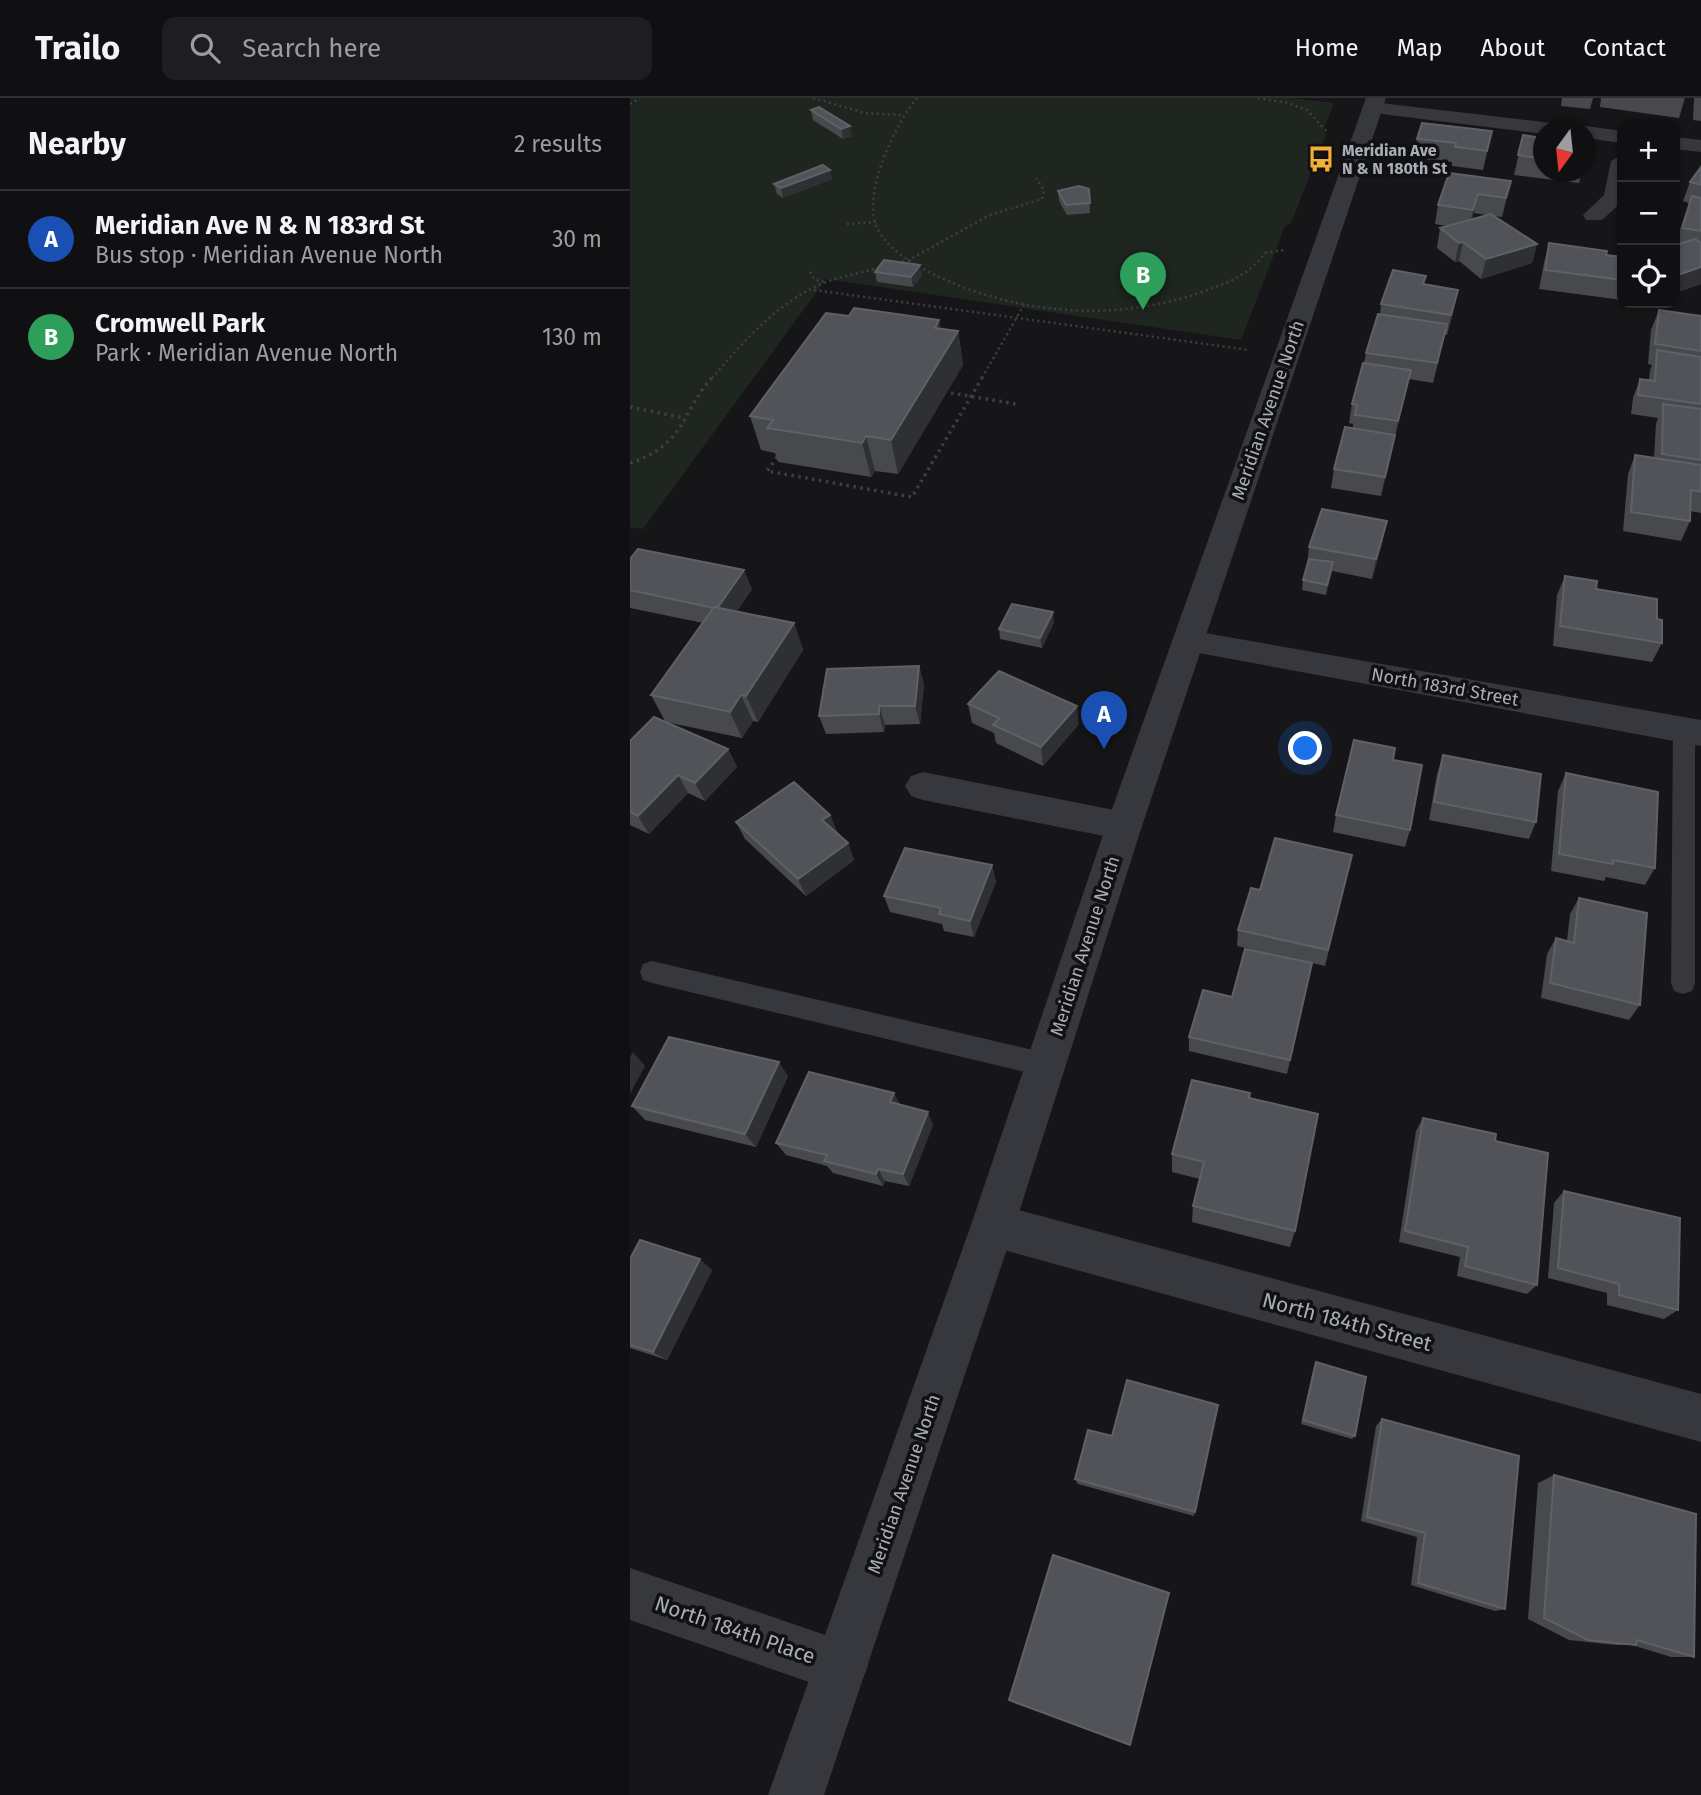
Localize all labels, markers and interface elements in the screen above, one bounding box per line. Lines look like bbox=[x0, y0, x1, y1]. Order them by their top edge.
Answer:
search box bbox=[162, 17, 652, 80]
text: Trailo bbox=[35, 28, 120, 68]
icon: search bbox=[186, 29, 224, 67]
text: Search here bbox=[242, 33, 381, 64]
text: Home bbox=[1295, 34, 1359, 62]
text: Map bbox=[1397, 34, 1443, 62]
text: About bbox=[1481, 34, 1545, 62]
text: Contact bbox=[1583, 34, 1666, 62]
north arrow bbox=[1533, 119, 1596, 182]
map controls bbox=[1617, 119, 1680, 308]
button: + bbox=[1617, 119, 1680, 182]
text: Nearby bbox=[28, 126, 126, 162]
text: 2 results bbox=[514, 130, 602, 158]
place label: Meridian Ave N & N 180th St bbox=[1342, 141, 1448, 178]
bus stop icon: Meridian Ave N & N 180th St bbox=[1306, 144, 1336, 174]
button: − bbox=[1617, 182, 1680, 245]
text: Meridian Ave N & N 183rd St bbox=[95, 210, 425, 241]
text: A bbox=[44, 225, 58, 253]
text: 30 m bbox=[552, 225, 602, 253]
text: Bus stop · Meridian Avenue North bbox=[95, 241, 443, 269]
button: locate bbox=[1617, 245, 1680, 308]
pin: B bbox=[1120, 252, 1166, 310]
text: Cromwell Park bbox=[95, 308, 265, 339]
street label: Meridian Avenue North bbox=[1227, 317, 1309, 503]
text: B bbox=[44, 323, 58, 351]
text: 130 m bbox=[542, 323, 602, 351]
text: Park · Meridian Avenue North bbox=[95, 339, 398, 367]
street label: North 183rd Street bbox=[1370, 663, 1521, 711]
pin: A bbox=[1081, 691, 1127, 749]
your location bbox=[1288, 731, 1322, 765]
street label: Meridian Avenue North bbox=[1045, 853, 1125, 1039]
street label: North 184th Street bbox=[1259, 1287, 1435, 1357]
street label: Meridian Avenue North bbox=[863, 1391, 945, 1577]
street label: North 184th Place bbox=[651, 1590, 819, 1670]

